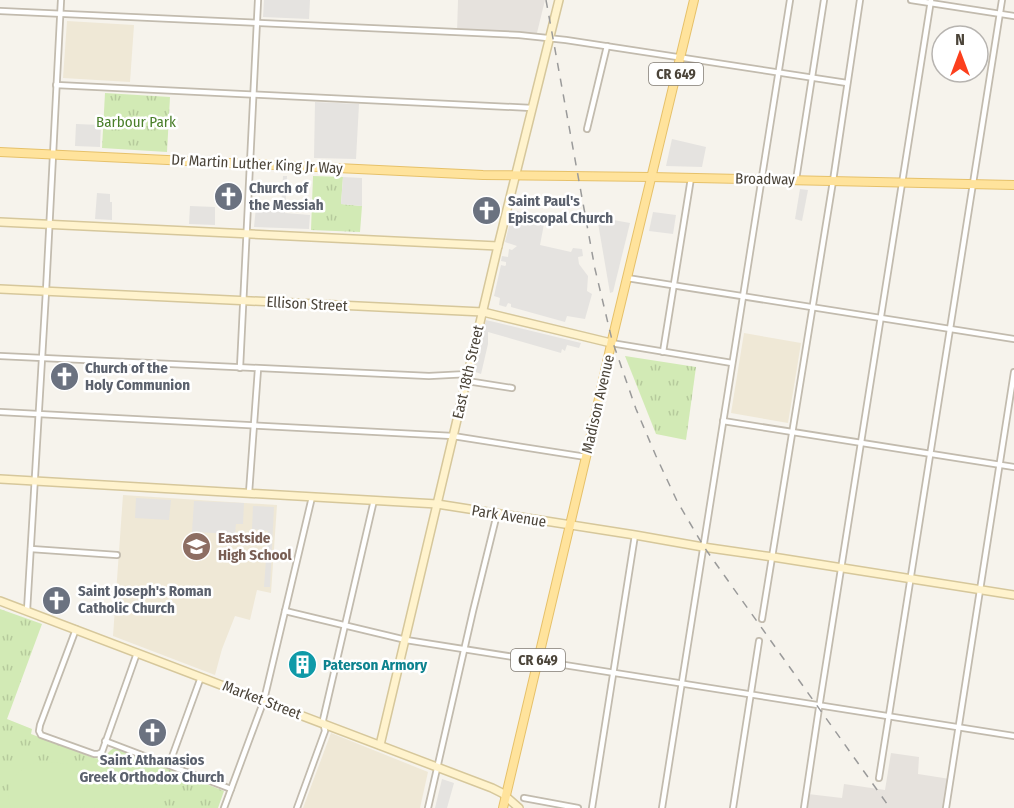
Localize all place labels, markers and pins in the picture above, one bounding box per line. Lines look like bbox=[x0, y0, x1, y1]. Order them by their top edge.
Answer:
place label: Church of the Messiah bbox=[249, 179, 324, 214]
church icon: Church of the Messiah bbox=[212, 181, 244, 213]
place label: Saint Paul's Episcopal Church bbox=[508, 192, 613, 227]
church icon: Saint Paul's Episcopal Church bbox=[471, 194, 503, 226]
place label: Church of the Holy Communion bbox=[85, 359, 190, 394]
church icon: Church of the Holy Communion bbox=[48, 361, 80, 393]
place label: Eastside High School bbox=[218, 529, 293, 564]
school or university icon: Eastside High School bbox=[181, 531, 213, 563]
place label: Saint Joseph's Roman Catholic Church bbox=[78, 582, 212, 617]
church icon: Saint Joseph's Roman Catholic Church bbox=[41, 584, 73, 616]
building icon: Paterson Armory bbox=[286, 649, 318, 681]
place label: Paterson Armory bbox=[323, 656, 428, 674]
church icon: Saint Athanasios Greek Orthodox Church bbox=[136, 717, 168, 749]
place label: Saint Athanasios Greek Orthodox Church bbox=[80, 751, 225, 786]

